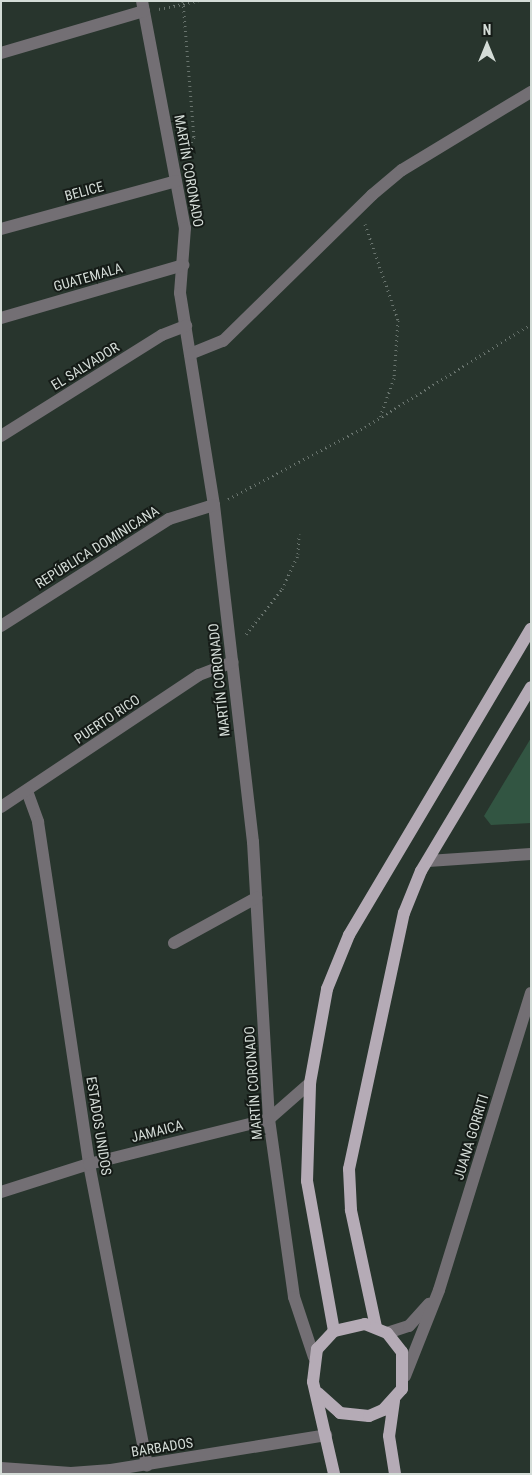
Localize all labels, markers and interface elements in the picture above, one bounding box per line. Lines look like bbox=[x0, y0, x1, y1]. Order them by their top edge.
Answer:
north arrow bbox=[462, 20, 512, 70]
text: N bbox=[483, 22, 491, 38]
street label: MARTÍN CORONADO bbox=[171, 114, 207, 228]
street label: BELICE bbox=[63, 178, 105, 204]
street label: GUATEMALA bbox=[52, 259, 124, 295]
street label: EL SALVADOR bbox=[48, 339, 122, 393]
street label: REPÚBLICA DOMINICANA bbox=[32, 502, 162, 592]
street label: MARTÍN CORONADO bbox=[205, 623, 233, 737]
street label: PUERTO RICO bbox=[71, 691, 143, 747]
street label: MARTÍN CORONADO bbox=[241, 1026, 265, 1140]
street label: ESTADOS UNIDOS bbox=[83, 1075, 115, 1177]
street label: JUANA GORRITI bbox=[450, 1092, 492, 1182]
street label: JAMAICA bbox=[129, 1116, 185, 1146]
street label: BARBADOS bbox=[130, 1434, 194, 1460]

